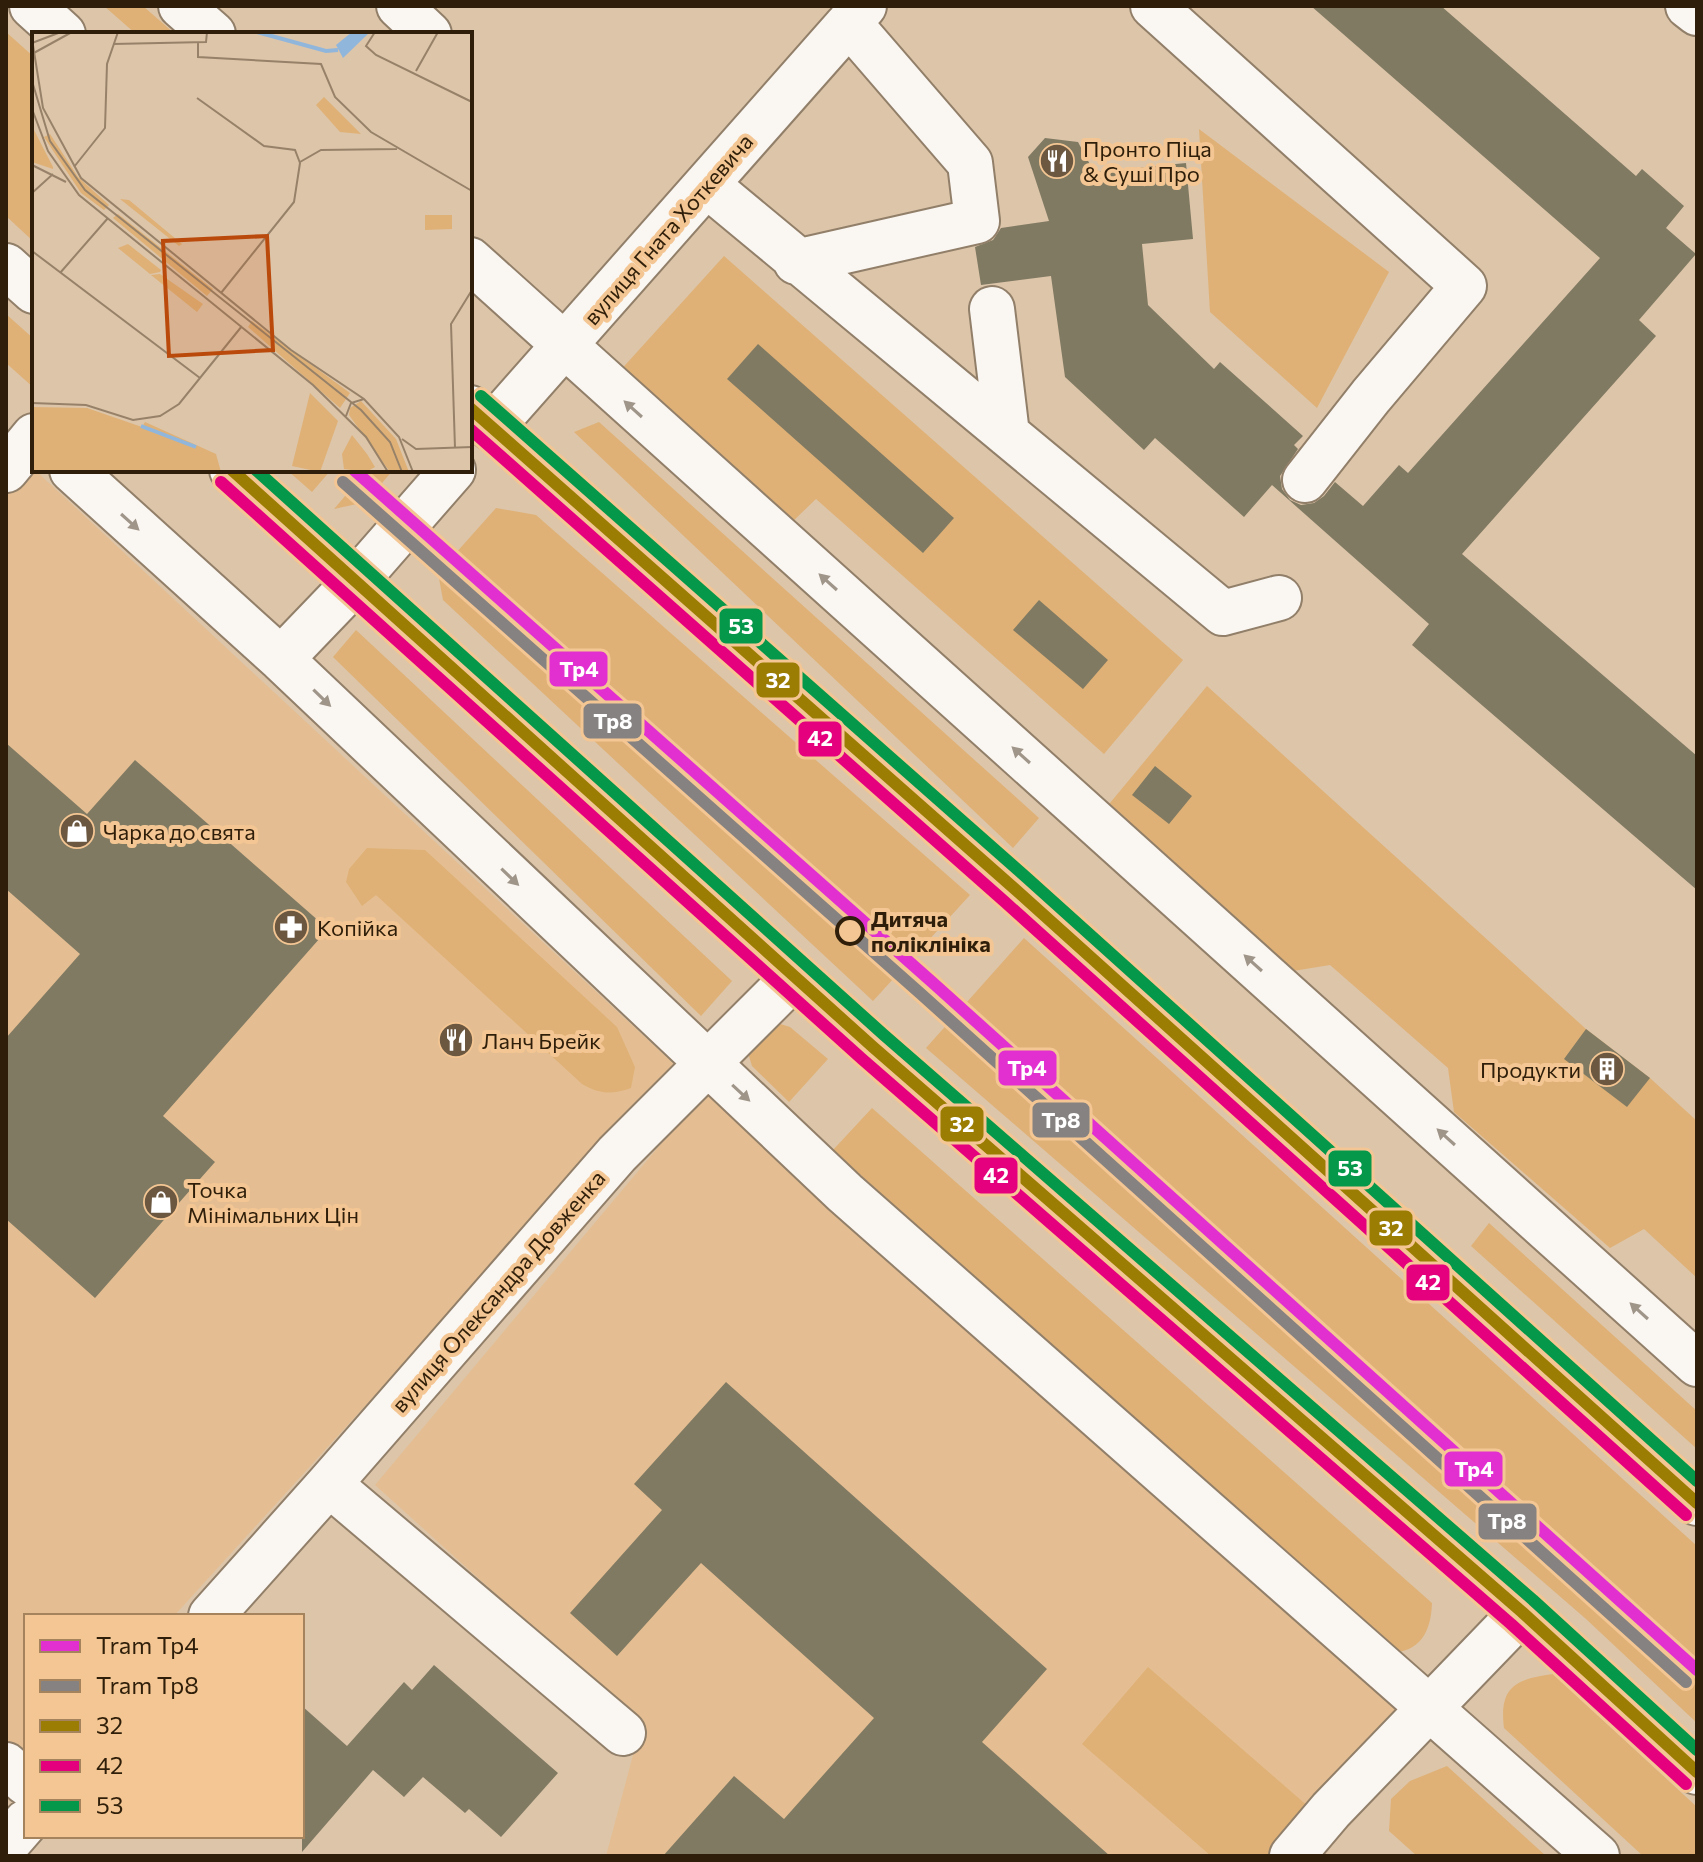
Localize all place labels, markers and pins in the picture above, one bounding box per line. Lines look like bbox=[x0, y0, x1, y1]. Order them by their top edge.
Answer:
place label: Пронто Піца & Суші Про bbox=[1083, 135, 1212, 187]
restaurant icon: Пронто Піца & Суші Про bbox=[1038, 142, 1076, 180]
shop icon: Чарка до свята bbox=[58, 812, 96, 850]
place label: Чарка до свята bbox=[103, 818, 256, 845]
place label: Дитяча поліклініка bbox=[871, 905, 991, 957]
pharmacy icon: Копійка bbox=[272, 908, 310, 946]
place label: Копійка bbox=[317, 914, 398, 941]
marker: Дитяча поліклініка bbox=[836, 917, 864, 945]
restaurant icon: Ланч Брейк bbox=[437, 1021, 475, 1059]
place label: Ланч Брейк bbox=[482, 1027, 601, 1054]
building icon: Продукти bbox=[1588, 1050, 1626, 1088]
place label: Продукти bbox=[1480, 1056, 1581, 1083]
place label: Точка Мінімальних Цін bbox=[187, 1176, 359, 1228]
shop icon: Точка Мінімальних Цін bbox=[142, 1183, 180, 1221]

